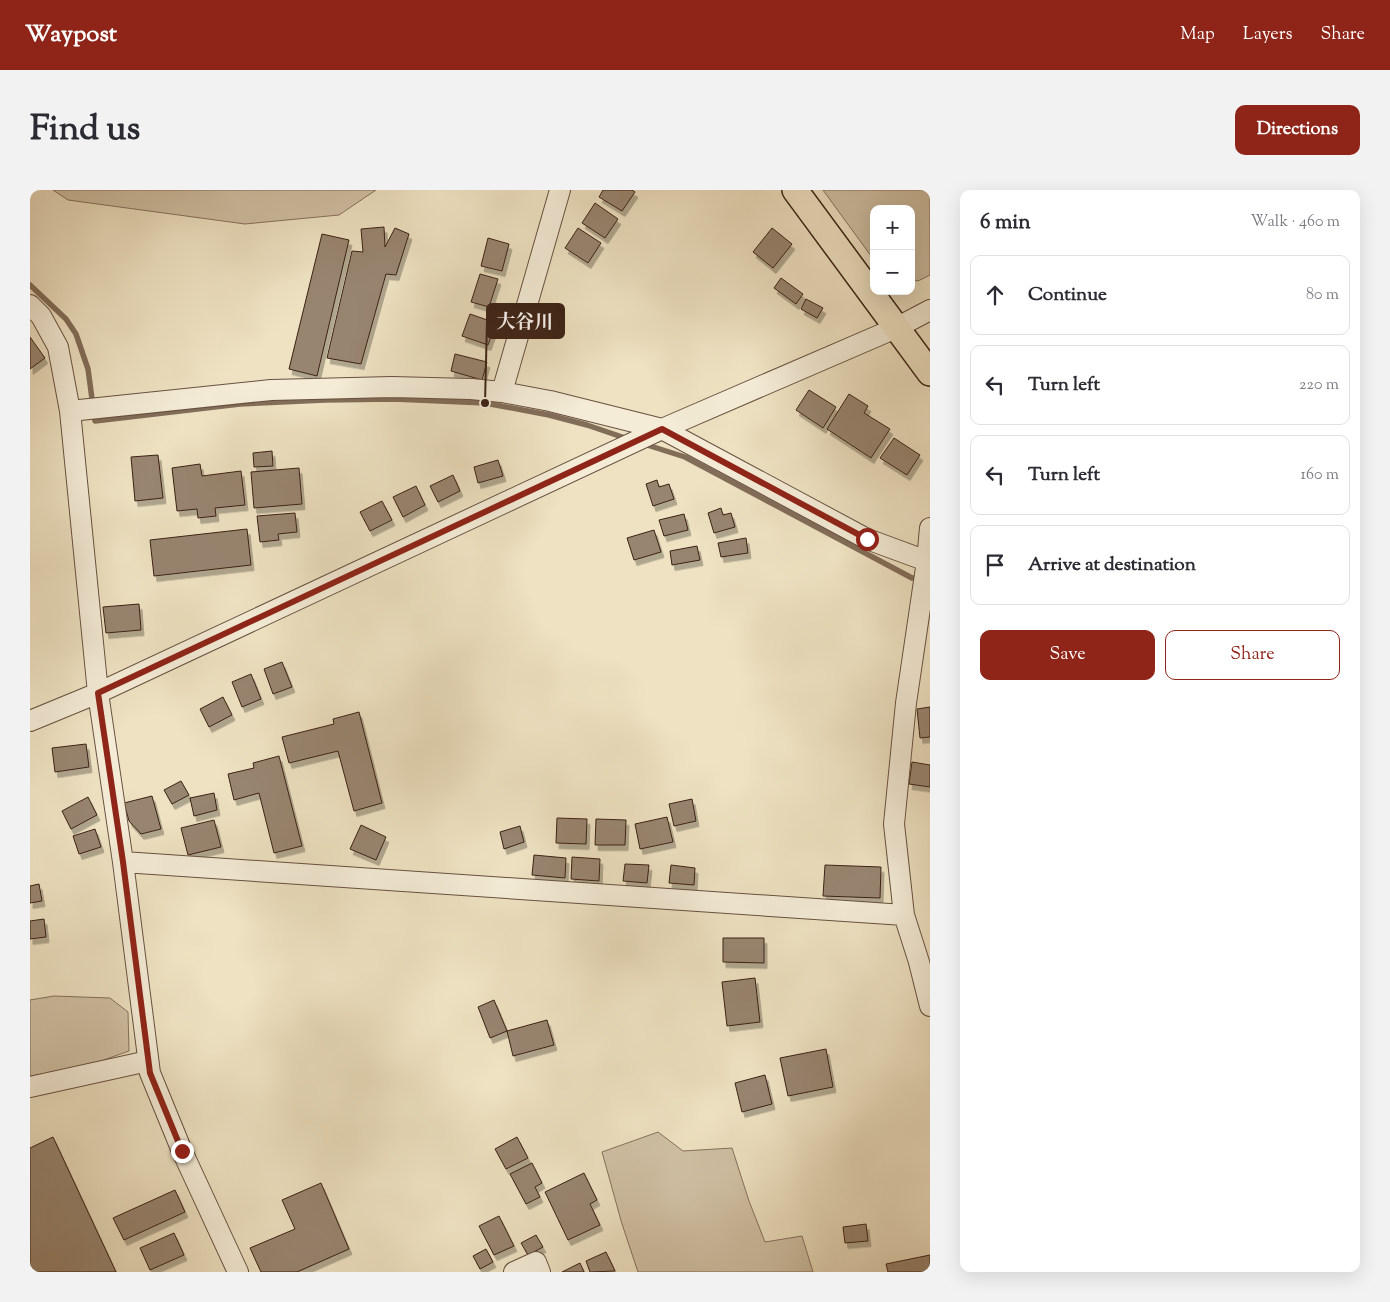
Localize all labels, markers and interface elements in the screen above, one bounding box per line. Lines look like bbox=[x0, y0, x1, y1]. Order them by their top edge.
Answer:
text: Waypost bbox=[25, 18, 117, 52]
text: Map bbox=[1180, 22, 1215, 48]
text: Layers bbox=[1243, 22, 1293, 48]
text: Share bbox=[1321, 22, 1365, 48]
text: Find us bbox=[30, 105, 140, 156]
button: Directions bbox=[1235, 105, 1360, 155]
map controls bbox=[870, 205, 915, 295]
button: + bbox=[870, 205, 915, 250]
text: 6 min bbox=[980, 208, 1031, 238]
text: Walk · 460 m bbox=[1251, 211, 1340, 234]
button: − bbox=[870, 250, 915, 295]
icon: ahead bbox=[981, 281, 1009, 309]
text: Continue bbox=[1028, 282, 1107, 309]
text: 80 m bbox=[1306, 284, 1339, 307]
callout: 大谷川 bbox=[487, 304, 564, 338]
text: 大谷川 bbox=[496, 310, 554, 337]
icon: left bbox=[981, 371, 1009, 399]
text: Turn left bbox=[1028, 372, 1100, 399]
text: 220 m bbox=[1299, 374, 1339, 397]
icon: left bbox=[981, 461, 1009, 489]
text: Turn left bbox=[1028, 462, 1100, 489]
text: 160 m bbox=[1301, 464, 1339, 487]
route start bbox=[856, 528, 879, 551]
icon: arrive bbox=[981, 551, 1009, 579]
text: Arrive at destination bbox=[1028, 552, 1196, 579]
button: Save bbox=[980, 630, 1155, 680]
button: Share bbox=[1165, 630, 1340, 680]
route end bbox=[171, 1140, 194, 1163]

